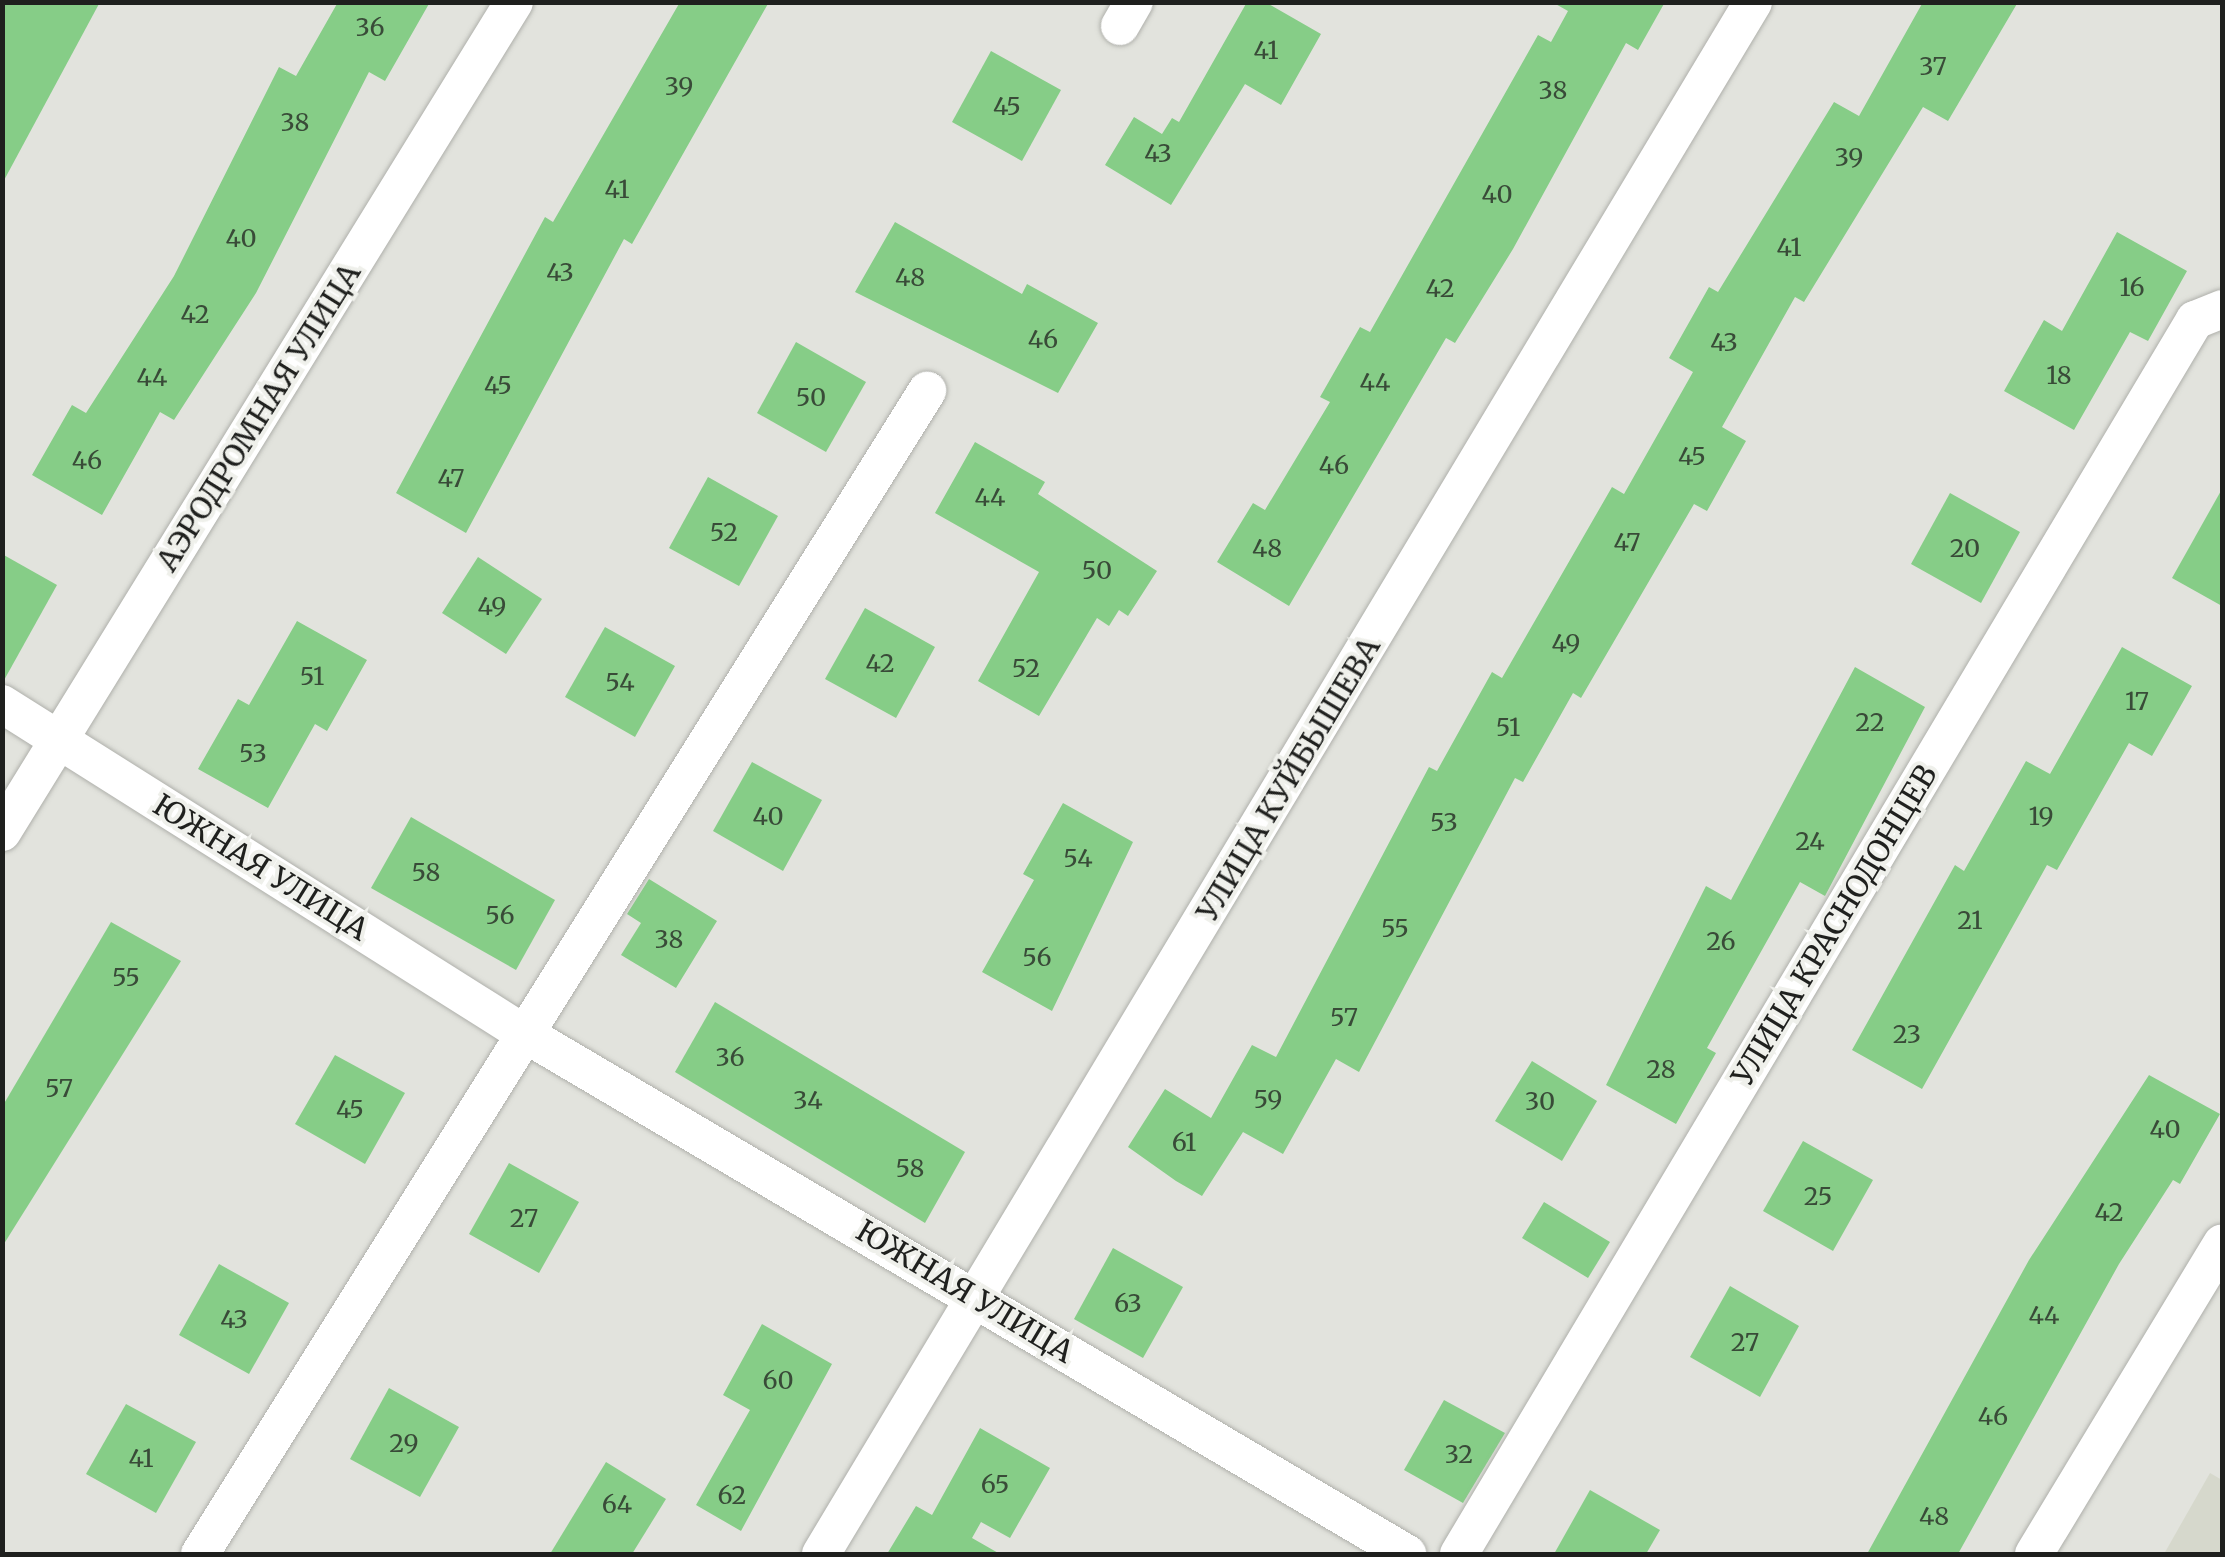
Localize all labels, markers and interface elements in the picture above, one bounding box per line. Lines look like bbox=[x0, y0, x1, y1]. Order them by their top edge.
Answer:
house number: 36 bbox=[355, 12, 385, 42]
house number: 41 bbox=[1254, 35, 1278, 65]
house number: 37 bbox=[1919, 51, 1947, 81]
house number: 39 bbox=[665, 71, 693, 101]
house number: 38 bbox=[1539, 75, 1567, 105]
house number: 45 bbox=[993, 91, 1021, 121]
house number: 38 bbox=[281, 107, 309, 137]
house number: 43 bbox=[1144, 138, 1172, 168]
house number: 39 bbox=[1835, 142, 1863, 172]
house number: 41 bbox=[605, 174, 629, 204]
house number: 40 bbox=[1481, 179, 1513, 209]
house number: 40 bbox=[225, 223, 257, 253]
house number: 41 bbox=[1777, 232, 1801, 262]
street label: АЭРОДРОМНАЯ УЛИЦА bbox=[148, 257, 368, 577]
house number: 43 bbox=[546, 257, 574, 287]
house number: 48 bbox=[895, 262, 925, 292]
house number: 16 bbox=[2119, 272, 2145, 302]
house number: 42 bbox=[1426, 273, 1454, 303]
house number: 42 bbox=[181, 299, 209, 329]
house number: 46 bbox=[1028, 324, 1058, 354]
house number: 43 bbox=[1710, 327, 1738, 357]
house number: 18 bbox=[2046, 360, 2072, 390]
house number: 44 bbox=[137, 362, 167, 392]
house number: 44 bbox=[1360, 367, 1390, 397]
house number: 45 bbox=[484, 370, 512, 400]
house number: 50 bbox=[796, 382, 826, 412]
house number: 45 bbox=[1678, 441, 1706, 471]
house number: 46 bbox=[72, 445, 102, 475]
house number: 46 bbox=[1319, 450, 1349, 480]
house number: 47 bbox=[437, 463, 465, 493]
house number: 44 bbox=[975, 482, 1005, 512]
house number: 52 bbox=[710, 517, 738, 547]
house number: 47 bbox=[1613, 527, 1641, 557]
house number: 48 bbox=[1252, 533, 1282, 563]
house number: 20 bbox=[1950, 533, 1980, 563]
house number: 50 bbox=[1082, 555, 1112, 585]
house number: 49 bbox=[478, 591, 506, 621]
house number: 49 bbox=[1552, 628, 1580, 658]
street label: УЛИЦА КУЙБЫШЕВА bbox=[1189, 630, 1387, 928]
house number: 42 bbox=[866, 648, 894, 678]
house number: 52 bbox=[1012, 653, 1040, 683]
house number: 51 bbox=[300, 661, 324, 691]
house number: 54 bbox=[605, 667, 635, 697]
house number: 17 bbox=[2125, 686, 2149, 716]
house number: 22 bbox=[1855, 707, 1885, 737]
house number: 51 bbox=[1496, 712, 1520, 742]
house number: 53 bbox=[239, 738, 267, 768]
street label: УЛИЦА КРАСНОДОНЦЕВ bbox=[1724, 758, 1944, 1092]
street label: ЮЖНАЯ УЛИЦА bbox=[147, 786, 375, 948]
house number: 40 bbox=[752, 801, 784, 831]
house number: 19 bbox=[2028, 801, 2054, 831]
house number: 53 bbox=[1430, 807, 1458, 837]
house number: 24 bbox=[1795, 826, 1825, 856]
house number: 54 bbox=[1063, 843, 1093, 873]
house number: 58 bbox=[412, 857, 440, 887]
house number: 56 bbox=[485, 900, 515, 930]
house number: 21 bbox=[1957, 905, 1983, 935]
house number: 55 bbox=[1381, 913, 1409, 943]
house number: 38 bbox=[655, 924, 683, 954]
house number: 26 bbox=[1706, 926, 1736, 956]
house number: 56 bbox=[1022, 942, 1052, 972]
house number: 55 bbox=[112, 962, 140, 992]
house number: 57 bbox=[1330, 1002, 1358, 1032]
house number: 23 bbox=[1893, 1019, 1921, 1049]
house number: 36 bbox=[715, 1042, 745, 1072]
house number: 28 bbox=[1646, 1054, 1676, 1084]
house number: 57 bbox=[45, 1073, 73, 1103]
house number: 59 bbox=[1254, 1084, 1282, 1114]
house number: 34 bbox=[793, 1085, 823, 1115]
house number: 30 bbox=[1525, 1086, 1555, 1116]
house number: 45 bbox=[336, 1094, 364, 1124]
house number: 40 bbox=[2149, 1114, 2181, 1144]
house number: 61 bbox=[1172, 1127, 1196, 1157]
house number: 58 bbox=[896, 1153, 924, 1183]
house number: 25 bbox=[1804, 1181, 1832, 1211]
house number: 42 bbox=[2095, 1197, 2123, 1227]
house number: 27 bbox=[510, 1203, 538, 1233]
street label: ЮЖНАЯ УЛИЦА bbox=[850, 1212, 1080, 1370]
house number: 63 bbox=[1114, 1288, 1142, 1318]
house number: 44 bbox=[2029, 1300, 2059, 1330]
house number: 43 bbox=[220, 1304, 248, 1334]
house number: 27 bbox=[1731, 1327, 1759, 1357]
house number: 60 bbox=[762, 1365, 794, 1395]
house number: 46 bbox=[1978, 1401, 2008, 1431]
house number: 29 bbox=[389, 1428, 419, 1458]
house number: 32 bbox=[1445, 1439, 1473, 1469]
house number: 41 bbox=[129, 1443, 153, 1473]
house number: 65 bbox=[981, 1469, 1009, 1499]
house number: 62 bbox=[718, 1480, 746, 1510]
house number: 64 bbox=[602, 1489, 632, 1519]
house number: 48 bbox=[1919, 1501, 1949, 1531]

